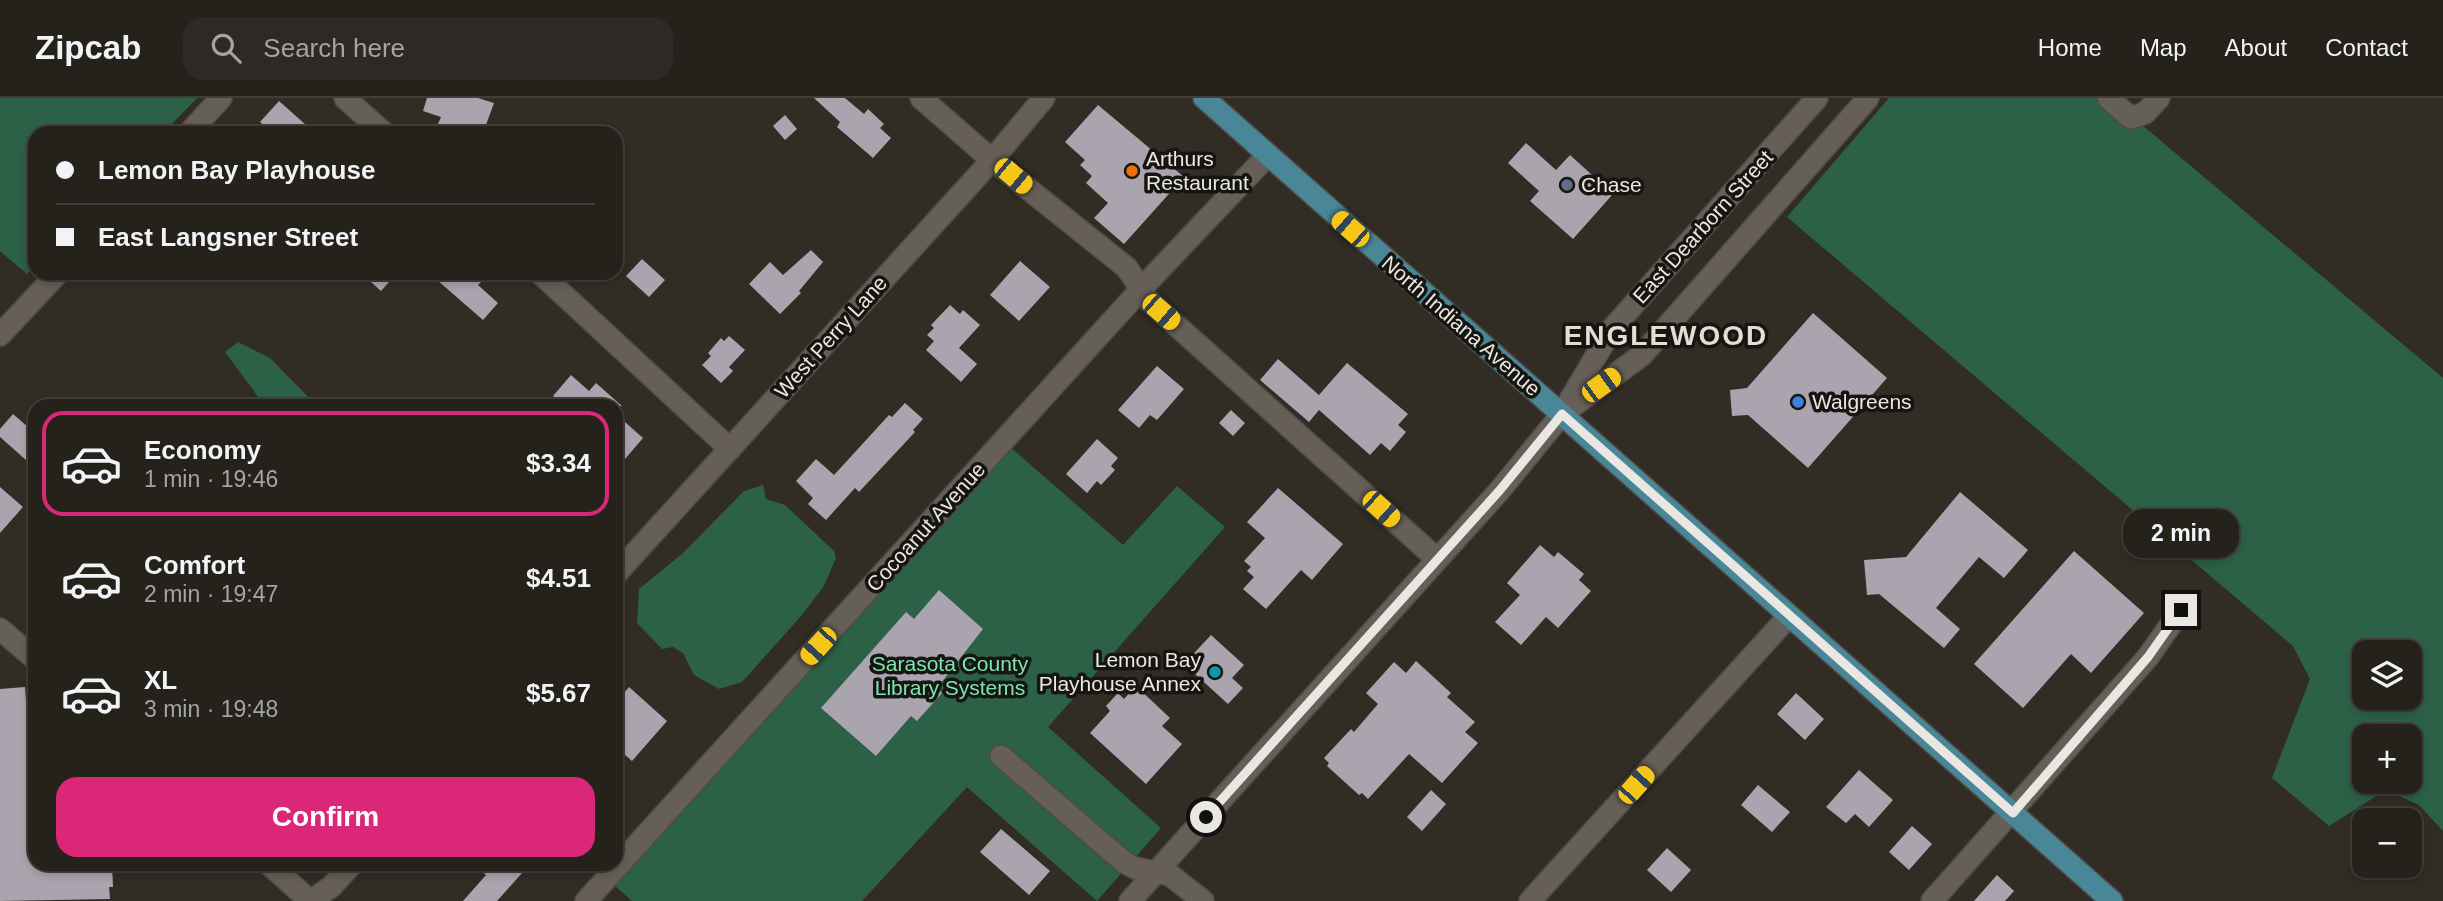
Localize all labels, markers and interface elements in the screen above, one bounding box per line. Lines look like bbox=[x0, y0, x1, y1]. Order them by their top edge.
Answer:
search box bbox=[183, 17, 673, 80]
text: Zipcab bbox=[35, 29, 141, 66]
icon: search bbox=[207, 29, 245, 67]
text: Search here bbox=[263, 33, 405, 63]
text: Home bbox=[2038, 34, 2102, 61]
text: Map bbox=[2140, 34, 2187, 61]
text: About bbox=[2225, 34, 2287, 61]
text: Contact bbox=[2325, 34, 2408, 61]
street label: East Dearborn Street bbox=[1628, 146, 1777, 308]
place label: Arthurs Restaurant bbox=[1146, 147, 1249, 194]
car bbox=[991, 154, 1036, 198]
text: Lemon Bay Playhouse bbox=[98, 155, 375, 185]
marker: Arthurs Restaurant bbox=[1124, 163, 1140, 179]
place label: Chase bbox=[1581, 173, 1642, 196]
marker: Chase bbox=[1559, 177, 1575, 193]
car bbox=[1328, 207, 1373, 251]
text: East Langsner Street bbox=[98, 222, 358, 252]
street label: North Indiana Avenue bbox=[1378, 251, 1545, 400]
street label: West Perry Lane bbox=[770, 271, 891, 402]
car bbox=[1139, 290, 1184, 334]
district label: ENGLEWOOD bbox=[1564, 320, 1768, 351]
car bbox=[1578, 364, 1625, 406]
place label: Walgreens bbox=[1812, 390, 1912, 413]
marker: Walgreens bbox=[1790, 394, 1806, 410]
icon: car bbox=[60, 432, 123, 495]
text: Economy bbox=[144, 435, 261, 465]
text: $3.34 bbox=[526, 448, 591, 478]
street label: Cocoanut Avenue bbox=[862, 458, 990, 596]
text: 1 min · 19:46 bbox=[144, 466, 278, 492]
car bbox=[1359, 487, 1404, 531]
callout: 2 min bbox=[2123, 508, 2239, 558]
text: 2 min bbox=[2151, 520, 2211, 546]
icon: car bbox=[60, 547, 123, 610]
text: Comfort bbox=[144, 550, 245, 580]
text: $4.51 bbox=[526, 563, 591, 593]
text: 2 min · 19:47 bbox=[144, 581, 278, 607]
route end bbox=[2165, 594, 2197, 626]
car bbox=[797, 623, 840, 669]
map controls bbox=[2352, 640, 2422, 878]
button: layers bbox=[2352, 640, 2422, 710]
place label: Lemon Bay Playhouse Annex bbox=[1039, 648, 1201, 695]
park label: Sarasota County Library Systems bbox=[872, 652, 1029, 699]
icon: car bbox=[60, 662, 123, 725]
marker: Lemon Bay Playhouse Annex bbox=[1207, 664, 1223, 680]
text: XL bbox=[144, 665, 177, 695]
text: $5.67 bbox=[526, 678, 591, 708]
text: 3 min · 19:48 bbox=[144, 696, 278, 722]
button: + bbox=[2352, 724, 2422, 794]
car bbox=[1615, 762, 1658, 808]
button: Confirm bbox=[56, 777, 595, 857]
route start bbox=[1190, 801, 1222, 833]
button: − bbox=[2352, 808, 2422, 878]

